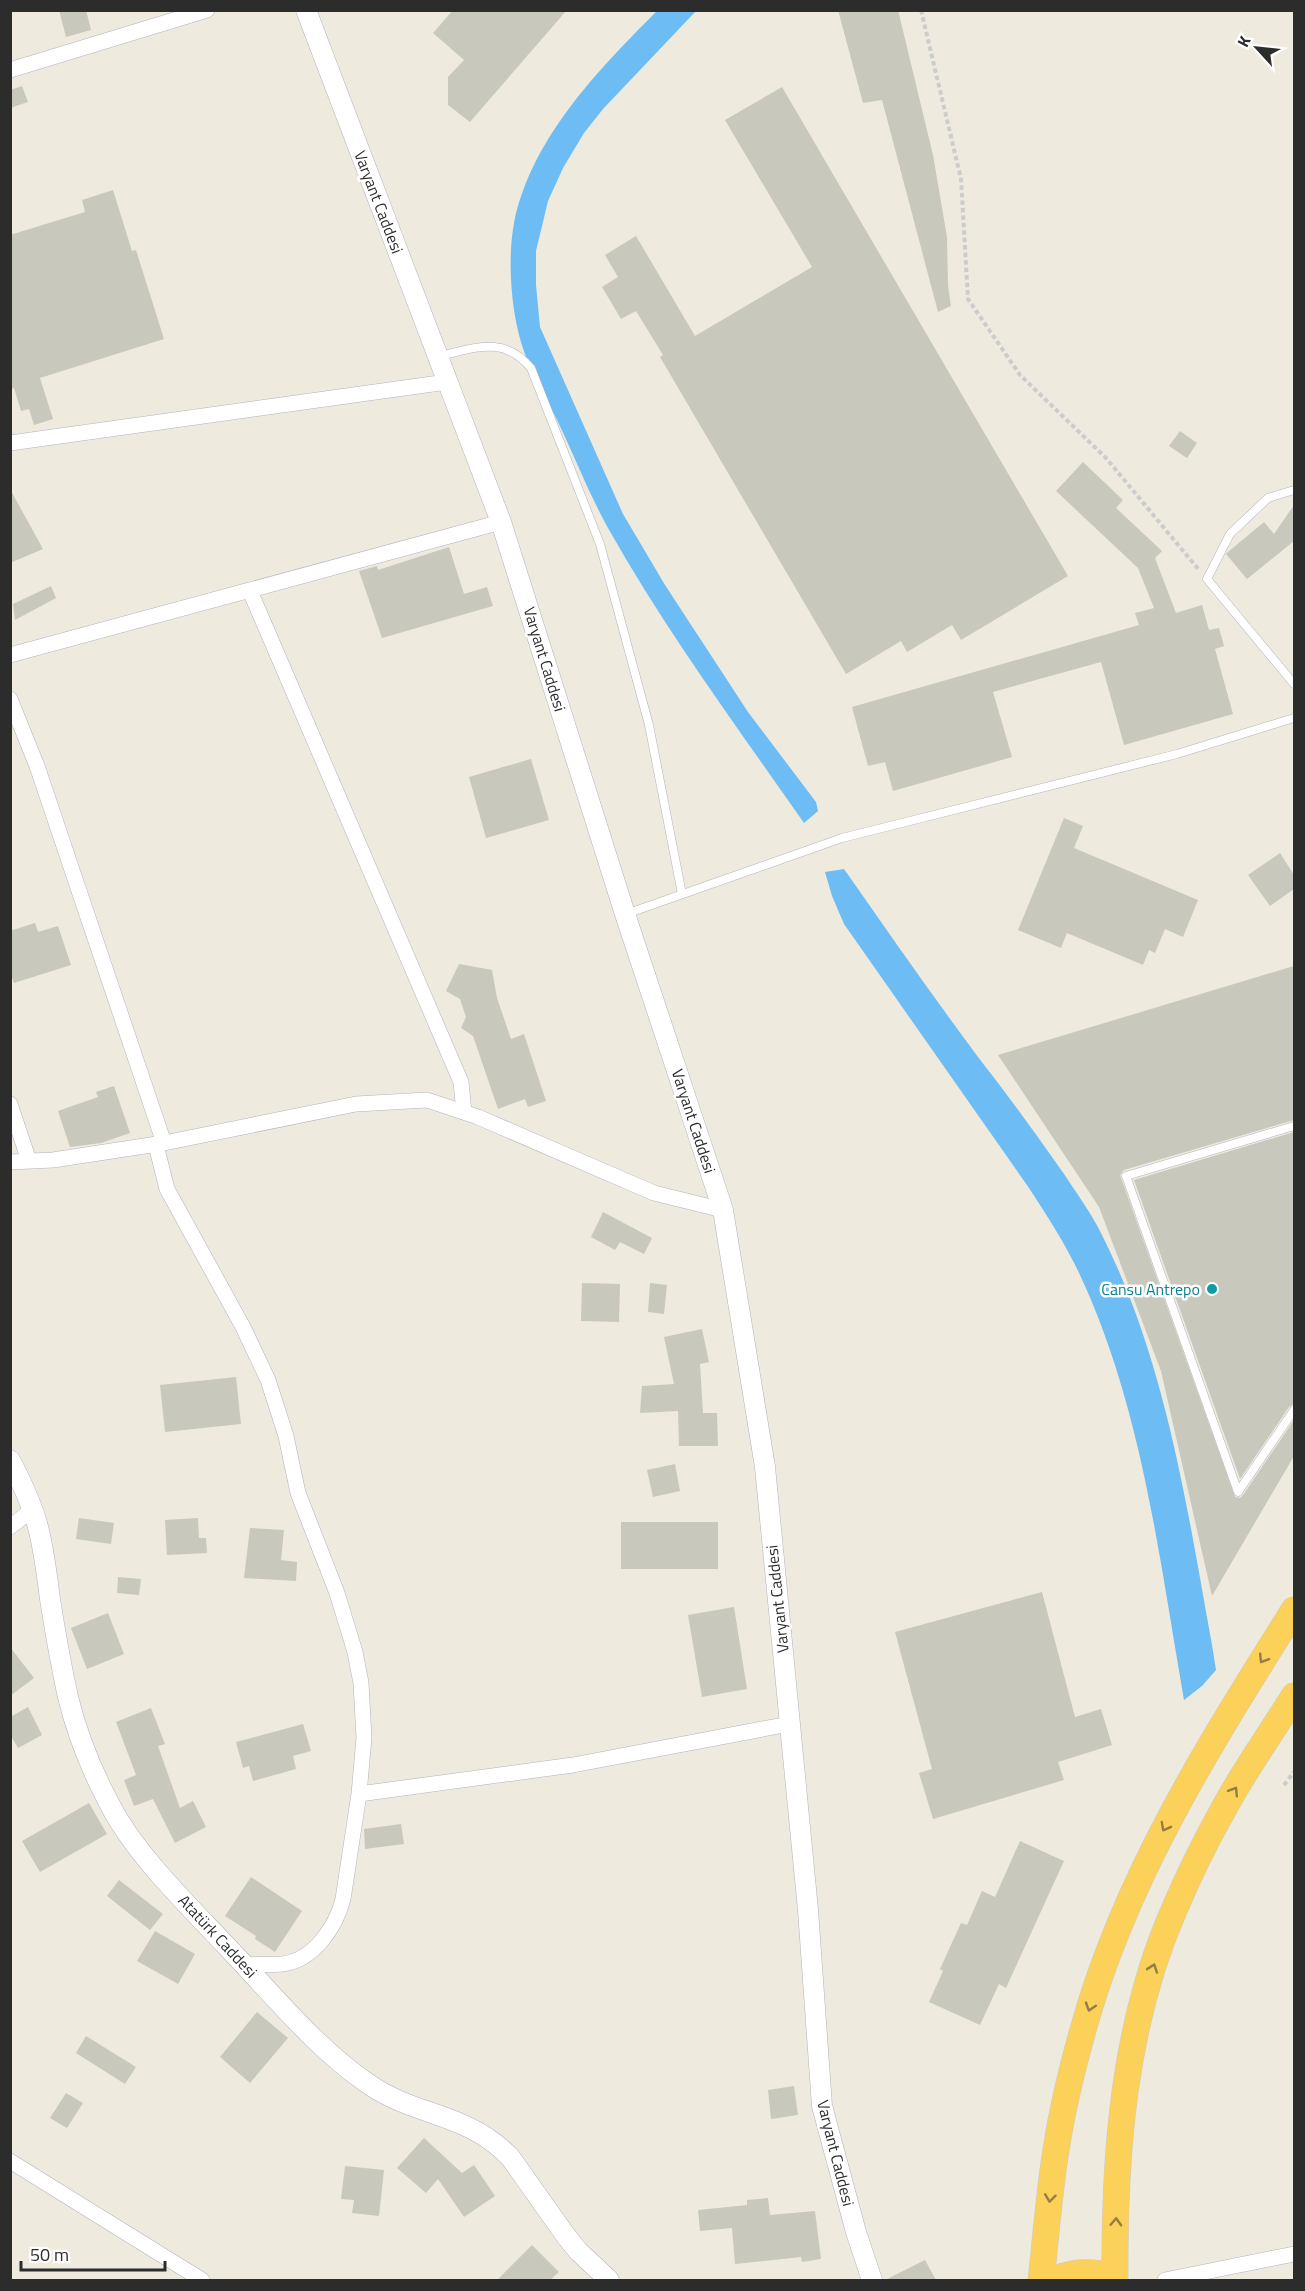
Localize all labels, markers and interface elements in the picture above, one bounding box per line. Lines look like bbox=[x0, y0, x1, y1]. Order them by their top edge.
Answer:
north arrow bbox=[1227, 18, 1287, 78]
text: K bbox=[1231, 31, 1257, 51]
street label: Varyant Caddesi bbox=[348, 147, 410, 257]
street label: Varyant Caddesi bbox=[518, 604, 572, 714]
street label: Varyant Caddesi bbox=[666, 1066, 722, 1176]
place label: Cansu Antrepo bbox=[1101, 1277, 1200, 1301]
marker: Cansu Antrepo bbox=[1205, 1282, 1219, 1296]
street label: Varyant Caddesi bbox=[759, 1544, 795, 1654]
one-way arrow bbox=[1259, 1653, 1271, 1663]
one-way arrow bbox=[1227, 1787, 1239, 1797]
one-way arrow bbox=[1161, 1821, 1172, 1832]
street label: Atatürk Caddesi bbox=[173, 1889, 263, 1983]
one-way arrow bbox=[1146, 1963, 1159, 1974]
one-way arrow bbox=[1085, 2001, 1097, 2012]
street label: Varyant Caddesi bbox=[811, 2098, 861, 2208]
one-way arrow bbox=[1045, 2193, 1057, 2202]
one-way arrow bbox=[1109, 2218, 1122, 2227]
scale bar bbox=[21, 2234, 165, 2272]
text: 50 m bbox=[30, 2241, 69, 2268]

